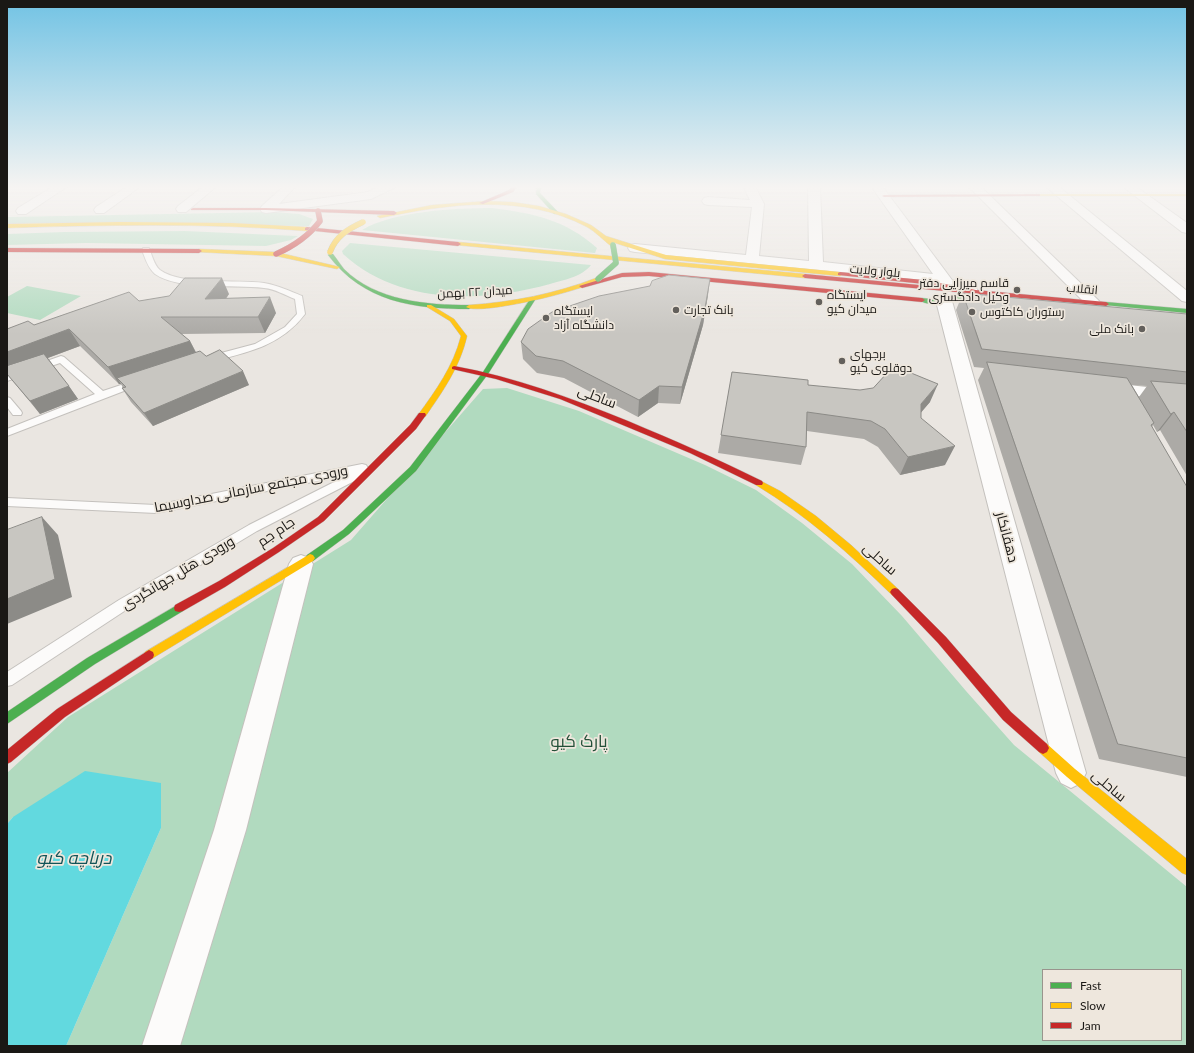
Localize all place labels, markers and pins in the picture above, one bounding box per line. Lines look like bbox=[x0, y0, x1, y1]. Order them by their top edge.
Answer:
place label: قاسم میرزایی دفتر وکیل دادگستری bbox=[919, 276, 1009, 304]
marker: قاسم میرزایی دفتر وکیل دادگستری bbox=[1012, 285, 1022, 295]
place label: ایستگاه میدان کیو bbox=[827, 288, 877, 316]
marker: ایستگاه میدان کیو bbox=[814, 297, 824, 307]
place label: بانک تجارت bbox=[684, 303, 733, 317]
place label: ایستگاه دانشگاه آزاد bbox=[554, 304, 614, 332]
marker: بانک تجارت bbox=[671, 305, 681, 315]
place label: رستوران کاکتوس bbox=[980, 305, 1065, 319]
marker: رستوران کاکتوس bbox=[967, 307, 977, 317]
marker: ایستگاه دانشگاه آزاد bbox=[541, 313, 551, 323]
place label: بانک ملی bbox=[1089, 322, 1134, 336]
marker: بانک ملی bbox=[1137, 324, 1147, 334]
place label: برجهای دوقلوی کیو bbox=[850, 347, 912, 375]
marker: برجهای دوقلوی کیو bbox=[837, 356, 847, 366]

